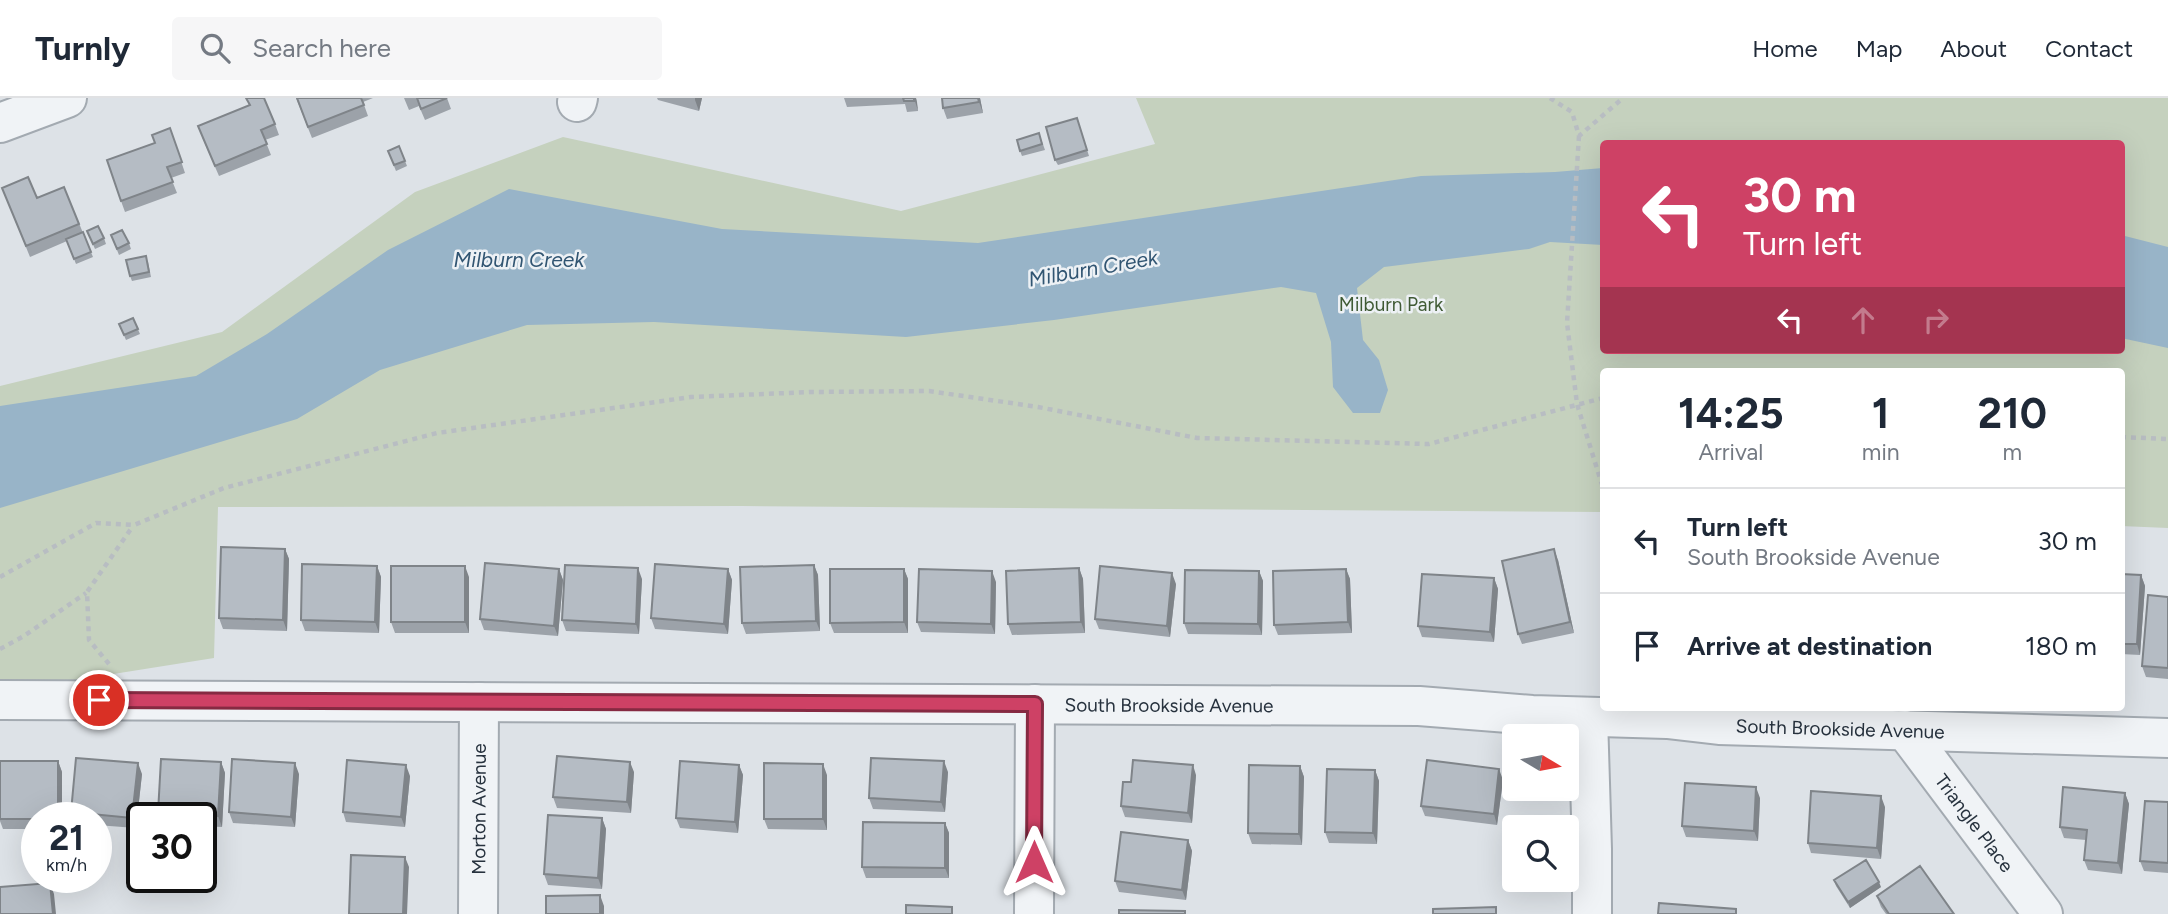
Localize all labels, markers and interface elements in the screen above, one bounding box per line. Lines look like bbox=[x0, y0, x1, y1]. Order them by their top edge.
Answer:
search box bbox=[172, 17, 662, 80]
text: Turnly bbox=[35, 29, 130, 68]
icon: search bbox=[196, 29, 234, 67]
text: Search here bbox=[252, 32, 391, 64]
text: Home bbox=[1752, 34, 1818, 63]
text: Map bbox=[1856, 34, 1902, 63]
text: About bbox=[1940, 34, 2007, 63]
text: Contact bbox=[2045, 34, 2133, 63]
text: 30 m bbox=[1743, 165, 1856, 224]
icon: left bbox=[1628, 168, 1719, 259]
text: Turn left bbox=[1743, 225, 1862, 263]
water label: Milburn Creek bbox=[1026, 244, 1160, 292]
water label: Milburn Creek bbox=[454, 247, 585, 272]
park label: Milburn Park bbox=[1339, 293, 1444, 316]
icon: left bbox=[1771, 301, 1809, 339]
icon: ahead bbox=[1844, 301, 1882, 339]
icon: right bbox=[1917, 301, 1955, 339]
text: 14:25 bbox=[1678, 388, 1784, 439]
text: 1 bbox=[1872, 388, 1890, 439]
text: 210 bbox=[1978, 388, 2047, 439]
text: Arrival bbox=[1698, 438, 1763, 466]
text: min bbox=[1862, 438, 1900, 466]
text: m bbox=[2002, 438, 2022, 466]
text: Turn left bbox=[1687, 511, 1788, 543]
icon: left bbox=[1628, 522, 1666, 560]
text: 30 m bbox=[2038, 525, 2097, 557]
text: South Brookside Avenue bbox=[1687, 543, 1940, 571]
icon: arrive bbox=[1628, 627, 1666, 665]
text: Arrive at destination bbox=[1687, 630, 1932, 662]
text: 180 m bbox=[2025, 630, 2097, 662]
pin bbox=[69, 670, 129, 730]
icon: arrive bbox=[80, 681, 118, 719]
street label: South Brookside Avenue bbox=[1064, 693, 1274, 717]
street label: South Brookside Avenue bbox=[1735, 714, 1945, 743]
north arrow bbox=[1502, 724, 1578, 802]
map controls bbox=[1502, 724, 1579, 892]
street label: Morton Avenue bbox=[467, 743, 490, 875]
street label: Triangle Place bbox=[1930, 769, 2019, 876]
speed limit sign: 30 bbox=[126, 802, 217, 893]
button: search bbox=[1502, 815, 1579, 892]
text: 21 bbox=[49, 817, 84, 859]
position arrow bbox=[997, 825, 1071, 899]
text: km/h bbox=[46, 854, 87, 876]

